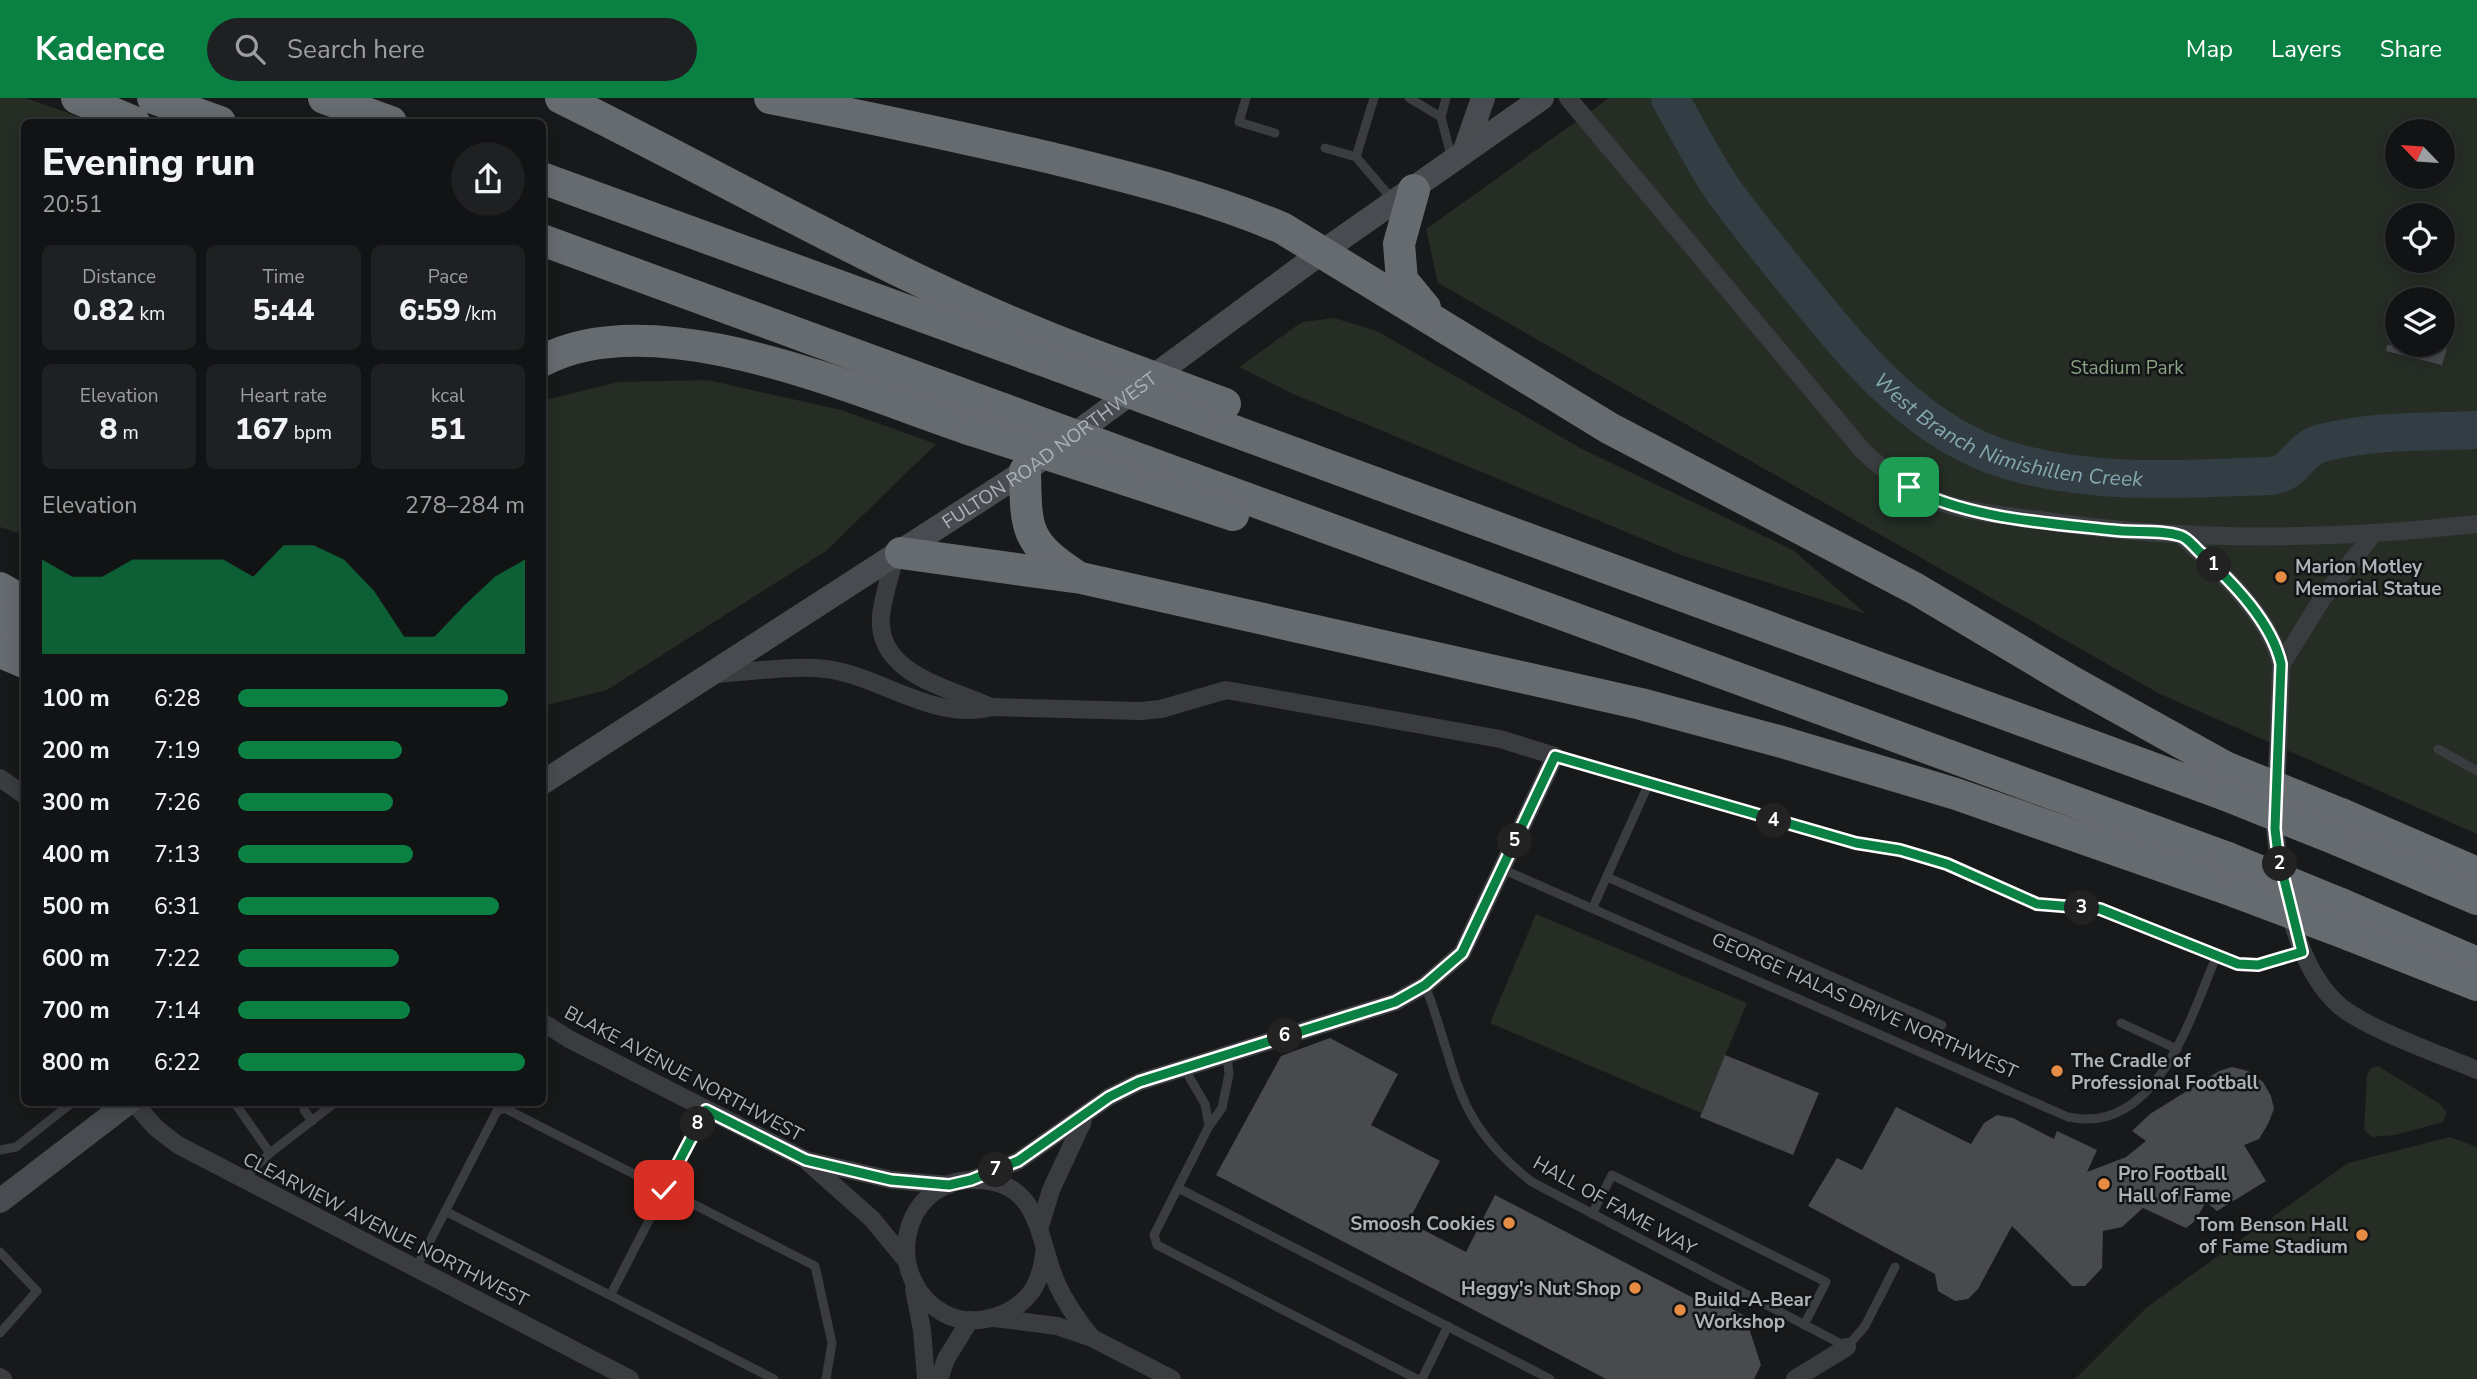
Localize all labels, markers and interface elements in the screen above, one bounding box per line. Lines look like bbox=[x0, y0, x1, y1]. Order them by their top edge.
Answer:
search box bbox=[207, 18, 697, 81]
text: Kadence bbox=[35, 27, 165, 72]
icon: search bbox=[231, 30, 269, 68]
text: Search here bbox=[287, 32, 425, 67]
text: Map bbox=[2186, 33, 2233, 65]
text: Layers bbox=[2271, 33, 2342, 65]
text: Share bbox=[2380, 33, 2442, 65]
north arrow bbox=[2385, 119, 2455, 189]
map controls bbox=[2385, 119, 2455, 357]
text: Evening run bbox=[42, 137, 255, 188]
button: share bbox=[451, 142, 525, 216]
text: 20:51 bbox=[42, 189, 102, 220]
button: locate bbox=[2385, 203, 2455, 273]
text: Distance bbox=[82, 264, 156, 290]
text: Time bbox=[262, 264, 305, 290]
text: Pace bbox=[428, 264, 468, 290]
button: layers bbox=[2385, 287, 2455, 357]
text: 0.82 bbox=[73, 290, 135, 331]
text: 5:44 bbox=[253, 290, 314, 331]
text: 6:59 bbox=[399, 290, 461, 331]
text: km bbox=[135, 301, 165, 327]
text: /km bbox=[461, 301, 497, 327]
park label: Stadium Park bbox=[2070, 355, 2184, 381]
street label: FULTON ROAD NORTHWEST bbox=[937, 366, 1163, 535]
water label: West Branch Nimishillen Creek bbox=[1868, 366, 2143, 493]
text: Elevation bbox=[80, 383, 159, 409]
text: Heart rate bbox=[240, 383, 327, 409]
text: kcal bbox=[431, 383, 465, 409]
text: 8 bbox=[100, 409, 118, 450]
text: 167 bbox=[235, 409, 289, 450]
text: 51 bbox=[430, 409, 466, 450]
text: m bbox=[118, 420, 139, 446]
text: bpm bbox=[289, 420, 332, 446]
pin bbox=[1879, 457, 1939, 517]
icon: arrive bbox=[1890, 468, 1928, 506]
text: Elevation bbox=[42, 490, 137, 521]
text: 278–284 m bbox=[405, 490, 525, 521]
pin: 1 bbox=[2196, 547, 2232, 582]
text: 1 bbox=[2208, 551, 2219, 577]
place label: Marion Motley Memorial Statue bbox=[2295, 554, 2441, 602]
marker: Marion Motley Memorial Statue bbox=[2273, 569, 2289, 585]
text: 100 m bbox=[42, 683, 110, 714]
text: 6:28 bbox=[154, 683, 201, 714]
text: 200 m bbox=[42, 735, 110, 766]
text: 7:19 bbox=[154, 735, 201, 766]
text: 300 m bbox=[42, 787, 110, 818]
text: 7:26 bbox=[154, 787, 201, 818]
pin: 4 bbox=[1756, 804, 1792, 838]
text: 4 bbox=[1768, 807, 1779, 833]
pin: 5 bbox=[1498, 824, 1532, 858]
text: 5 bbox=[1509, 827, 1520, 853]
text: 400 m bbox=[42, 839, 110, 870]
text: 7:13 bbox=[154, 839, 201, 870]
pin: 2 bbox=[2262, 846, 2298, 882]
text: 2 bbox=[2274, 850, 2285, 876]
pin: 3 bbox=[2064, 890, 2100, 926]
text: 500 m bbox=[42, 891, 110, 922]
text: 6:31 bbox=[154, 891, 201, 922]
text: 3 bbox=[2076, 894, 2087, 920]
street label: GEORGE HALAS DRIVE NORTHWEST bbox=[1707, 926, 2022, 1086]
text: 600 m bbox=[42, 943, 110, 974]
text: 7:22 bbox=[154, 943, 201, 974]
text: 700 m bbox=[42, 995, 110, 1026]
text: 7:14 bbox=[154, 995, 201, 1026]
street label: BLAKE AVENUE NORTHWEST bbox=[560, 1000, 808, 1148]
pin: 6 bbox=[1268, 1018, 1302, 1054]
text: 6 bbox=[1279, 1022, 1290, 1048]
text: 800 m bbox=[42, 1047, 110, 1078]
text: 6:22 bbox=[154, 1047, 201, 1078]
place label: The Cradle of Professional Football bbox=[2071, 1048, 2259, 1096]
marker: The Cradle of Professional Football bbox=[2049, 1063, 2065, 1079]
pin: 8 bbox=[680, 1107, 716, 1142]
text: 8 bbox=[692, 1110, 703, 1136]
street label: CLEARVIEW AVENUE NORTHWEST bbox=[238, 1146, 533, 1314]
street label: HALL OF FAME WAY bbox=[1528, 1150, 1701, 1262]
pin: 7 bbox=[978, 1152, 1014, 1188]
text: 7 bbox=[990, 1156, 1001, 1182]
pin bbox=[634, 1160, 694, 1220]
place label: Pro Football Hall of Fame bbox=[2118, 1161, 2231, 1209]
icon: check bbox=[645, 1171, 683, 1209]
marker: Pro Football Hall of Fame bbox=[2096, 1176, 2112, 1192]
place label: Smoosh Cookies bbox=[1350, 1211, 1495, 1237]
place label: Tom Benson Hall of Fame Stadium bbox=[2197, 1212, 2348, 1260]
marker: Smoosh Cookies bbox=[1501, 1215, 1517, 1231]
marker: Tom Benson Hall of Fame Stadium bbox=[2354, 1227, 2370, 1243]
place label: Heggy's Nut Shop bbox=[1461, 1276, 1621, 1302]
marker: Heggy's Nut Shop bbox=[1627, 1280, 1643, 1296]
place label: Build-A-Bear Workshop bbox=[1694, 1287, 1812, 1335]
marker: Build-A-Bear Workshop bbox=[1672, 1302, 1688, 1318]

